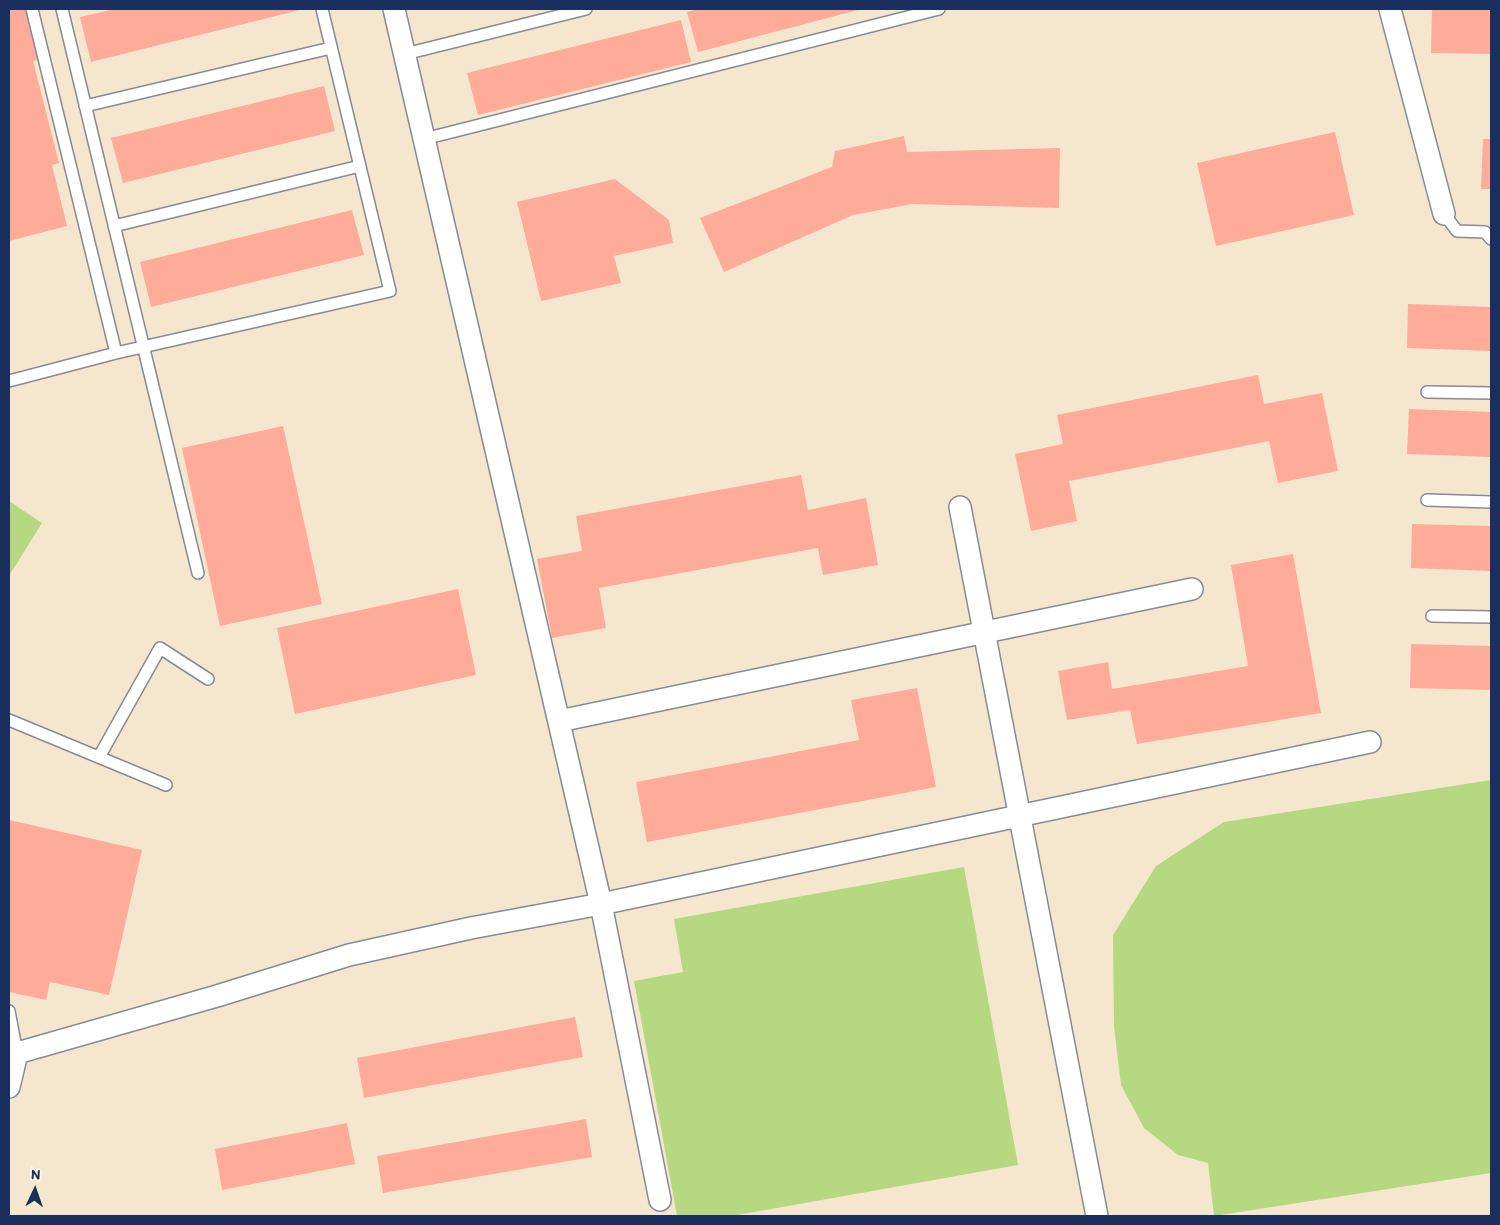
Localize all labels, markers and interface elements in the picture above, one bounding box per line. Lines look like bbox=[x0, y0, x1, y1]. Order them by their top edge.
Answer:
north arrow bbox=[10, 1165, 60, 1215]
text: N bbox=[31, 1166, 41, 1183]

